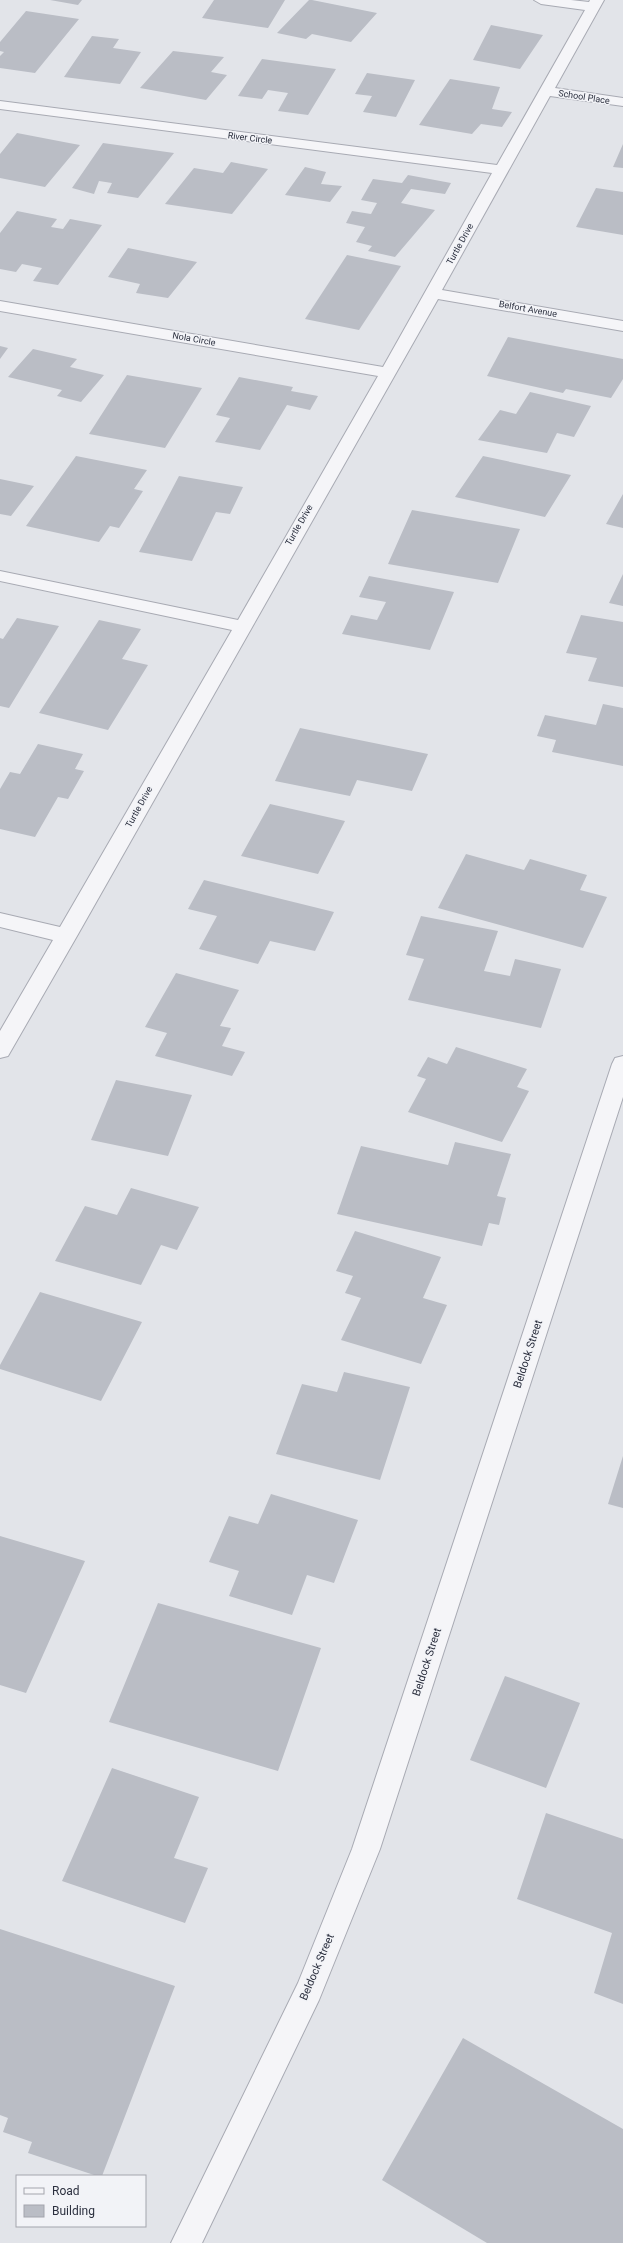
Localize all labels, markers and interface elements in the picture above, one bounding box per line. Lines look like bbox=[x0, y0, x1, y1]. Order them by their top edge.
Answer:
street label: School Place bbox=[558, 88, 611, 106]
street label: River Circle bbox=[227, 130, 273, 146]
street label: Turtle Drive bbox=[445, 221, 476, 266]
street label: Belfort Avenue bbox=[498, 299, 558, 319]
street label: Nola Circle bbox=[172, 330, 217, 348]
street label: Turtle Drive bbox=[283, 503, 315, 547]
street label: Turtle Drive bbox=[124, 784, 155, 829]
street label: Beldock Street bbox=[511, 1318, 545, 1390]
street label: Beldock Street bbox=[410, 1626, 444, 1698]
street label: Beldock Street bbox=[297, 1931, 337, 2002]
legend bbox=[16, 2175, 146, 2227]
text: Road bbox=[52, 2184, 80, 2198]
text: Building bbox=[52, 2204, 95, 2218]

